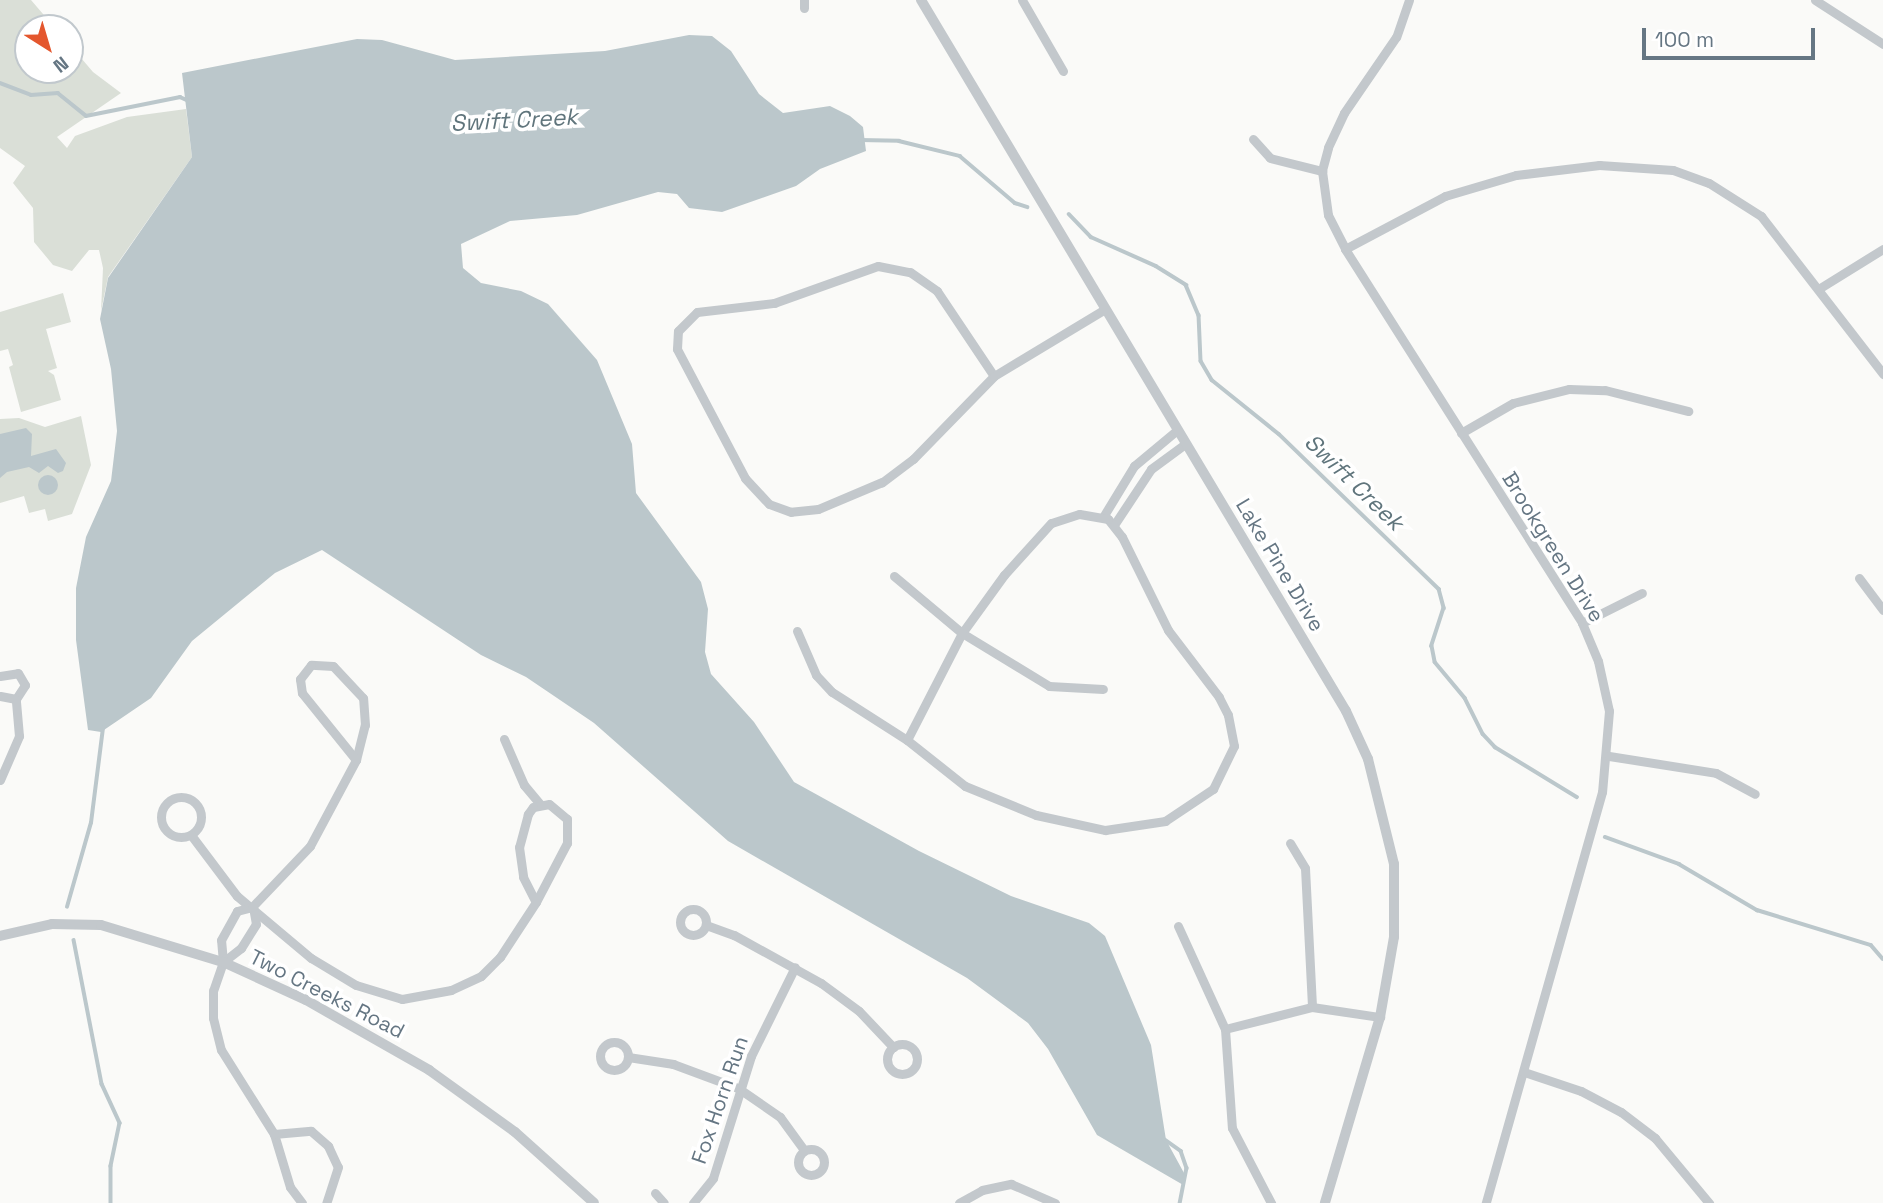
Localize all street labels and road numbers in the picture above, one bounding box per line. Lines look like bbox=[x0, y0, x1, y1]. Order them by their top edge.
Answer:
street label: Brookgreen Drive bbox=[1497, 467, 1609, 627]
street label: Lake Pine Drive bbox=[1230, 494, 1330, 636]
street label: Two Creeks Road bbox=[245, 944, 409, 1044]
street label: Fox Horn Run bbox=[686, 1033, 754, 1167]

